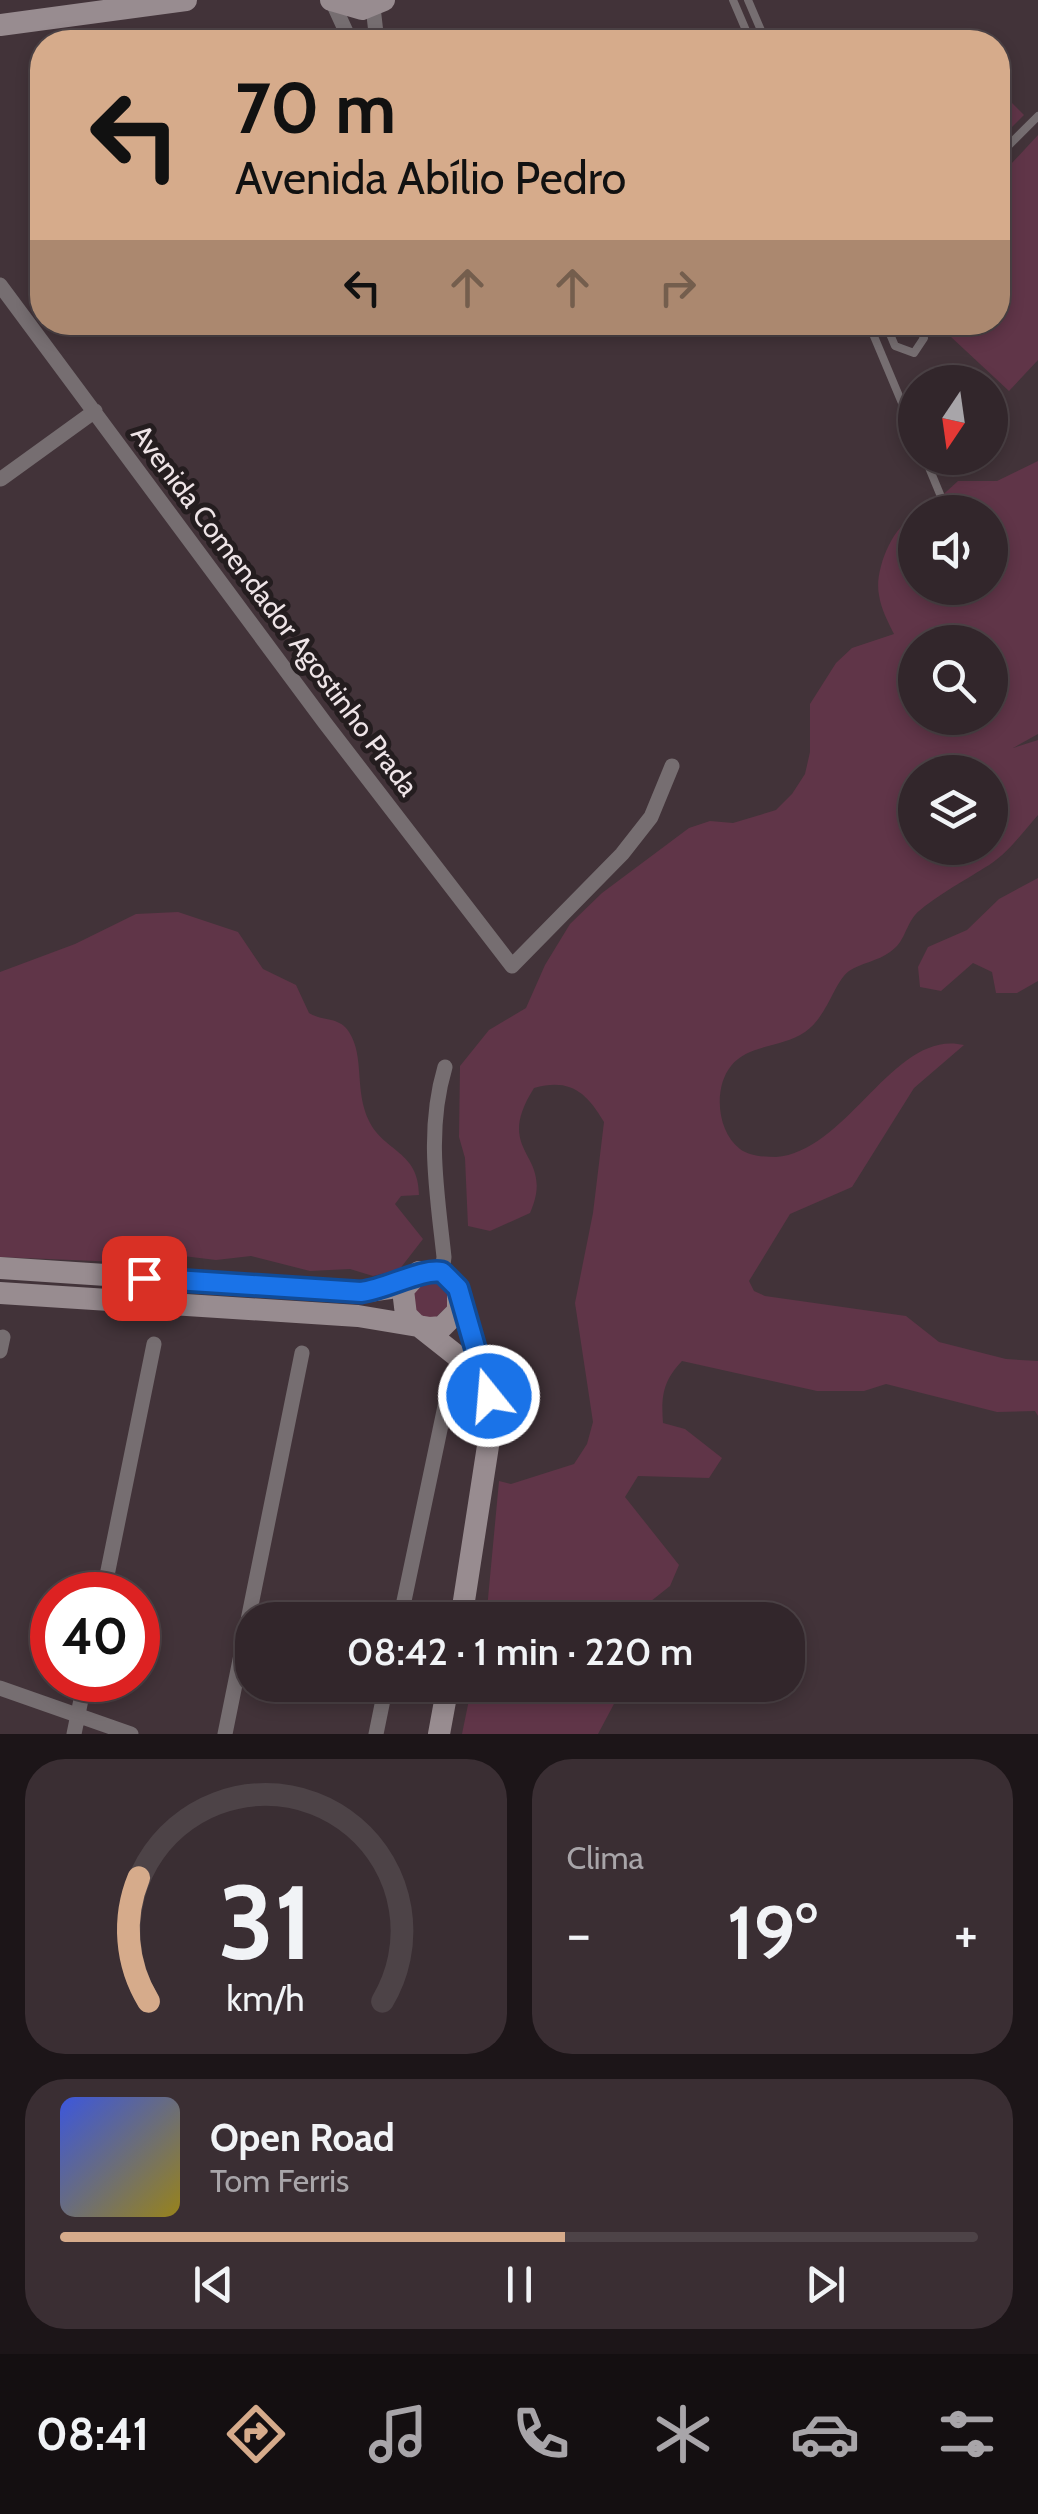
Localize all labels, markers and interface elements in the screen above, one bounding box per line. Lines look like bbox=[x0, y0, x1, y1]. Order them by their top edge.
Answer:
text: 70 m bbox=[235, 65, 396, 151]
icon: left bbox=[70, 70, 200, 200]
text: Avenida Abílio Pedro bbox=[235, 151, 626, 205]
icon: left bbox=[335, 260, 390, 315]
icon: ahead bbox=[440, 260, 495, 315]
icon: ahead bbox=[545, 260, 600, 315]
icon: right bbox=[650, 260, 705, 315]
north arrow bbox=[898, 365, 1008, 475]
map controls bbox=[898, 365, 1008, 865]
street label: Avenida Comendador Agostinho Prada bbox=[124, 418, 426, 803]
button: sound bbox=[898, 495, 1008, 605]
button: search bbox=[898, 625, 1008, 735]
button: layers bbox=[898, 755, 1008, 865]
pin bbox=[102, 1236, 187, 1321]
icon: arrive bbox=[117, 1251, 172, 1306]
position arrow bbox=[437, 1344, 541, 1448]
speed limit sign: 40 bbox=[30, 1572, 160, 1702]
text: 08:42 · 1 min · 220 m bbox=[347, 1628, 693, 1675]
text: Clima bbox=[567, 1838, 644, 1877]
text: 31 bbox=[219, 1859, 313, 1985]
text: 19° bbox=[727, 1887, 818, 1978]
text: − bbox=[567, 1900, 591, 1967]
text: + bbox=[954, 1900, 978, 1967]
text: km/h bbox=[227, 1977, 305, 2020]
text: Open Road bbox=[210, 2114, 395, 2161]
text: Tom Ferris bbox=[210, 2161, 349, 2200]
icon: previous bbox=[186, 2257, 241, 2312]
icon: pause bbox=[492, 2257, 547, 2312]
icon: next bbox=[798, 2257, 853, 2312]
icon: directions bbox=[221, 2399, 291, 2469]
icon: music bbox=[363, 2399, 433, 2469]
icon: phone bbox=[506, 2399, 576, 2469]
icon: climate bbox=[648, 2399, 718, 2469]
icon: car bbox=[790, 2399, 860, 2469]
icon: filters bbox=[932, 2399, 1002, 2469]
text: 08:41 bbox=[36, 2407, 149, 2461]

